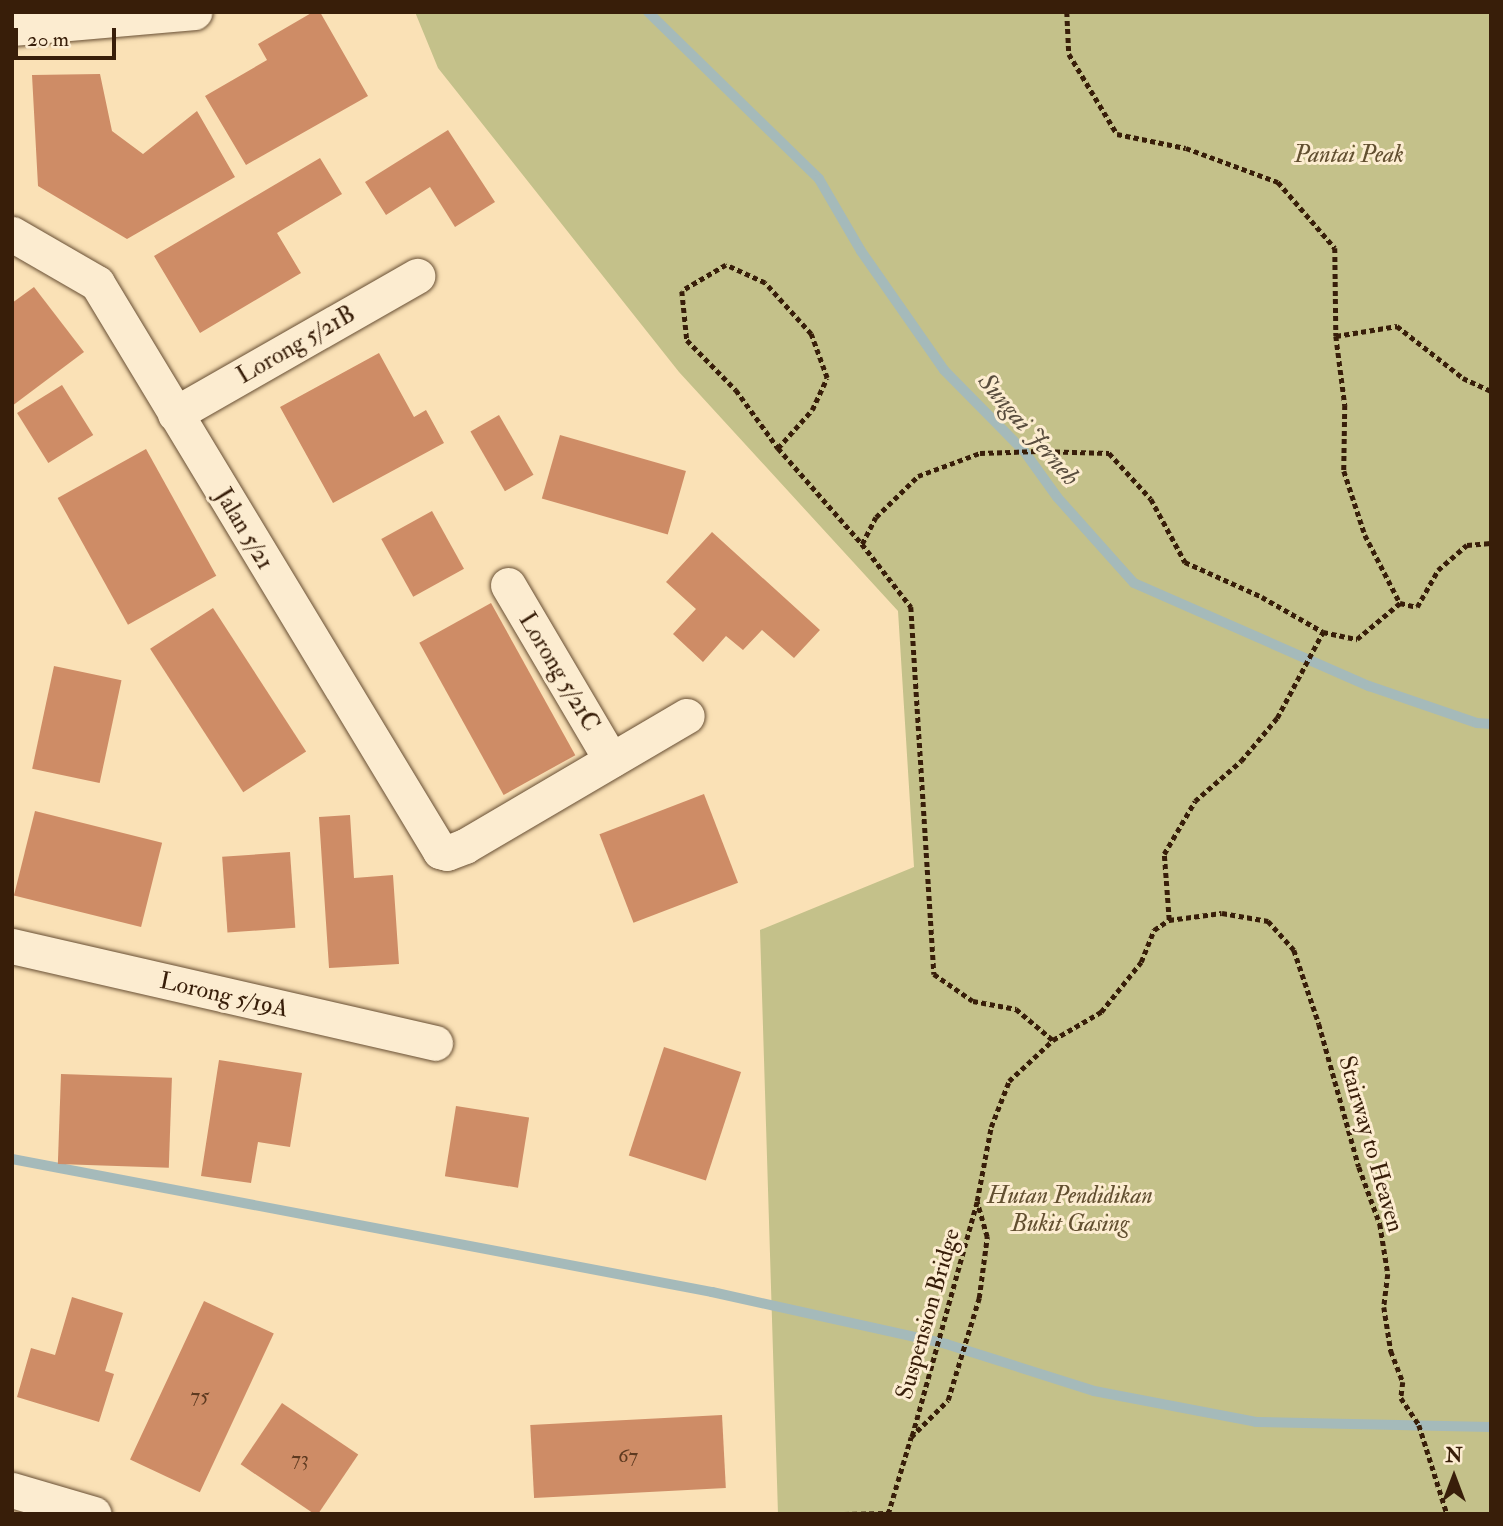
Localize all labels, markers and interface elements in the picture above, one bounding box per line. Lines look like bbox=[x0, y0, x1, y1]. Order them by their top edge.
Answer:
scale bar bbox=[18, 14, 119, 58]
text: 20 m bbox=[27, 26, 69, 53]
park label: Pantai Peak bbox=[1294, 141, 1404, 169]
street label: Lorong 5/21B bbox=[232, 300, 360, 390]
water label: Sungai Jerneh bbox=[971, 367, 1085, 493]
street label: Jalan 5/21 bbox=[209, 483, 279, 575]
street label: Lorong 5/21C bbox=[512, 607, 606, 737]
street label: Lorong 5/19A bbox=[157, 966, 291, 1024]
street label: Stairway to Heaven bbox=[1332, 1053, 1410, 1235]
park label: Hutan Pendidikan Bukit Gasing bbox=[987, 1182, 1153, 1238]
street label: Suspension Bridge bbox=[890, 1225, 966, 1403]
house number: 75 bbox=[191, 1383, 209, 1409]
north arrow bbox=[1419, 1442, 1489, 1512]
house number: 67 bbox=[618, 1443, 638, 1469]
text: N bbox=[1445, 1444, 1463, 1468]
house number: 73 bbox=[291, 1446, 309, 1472]

